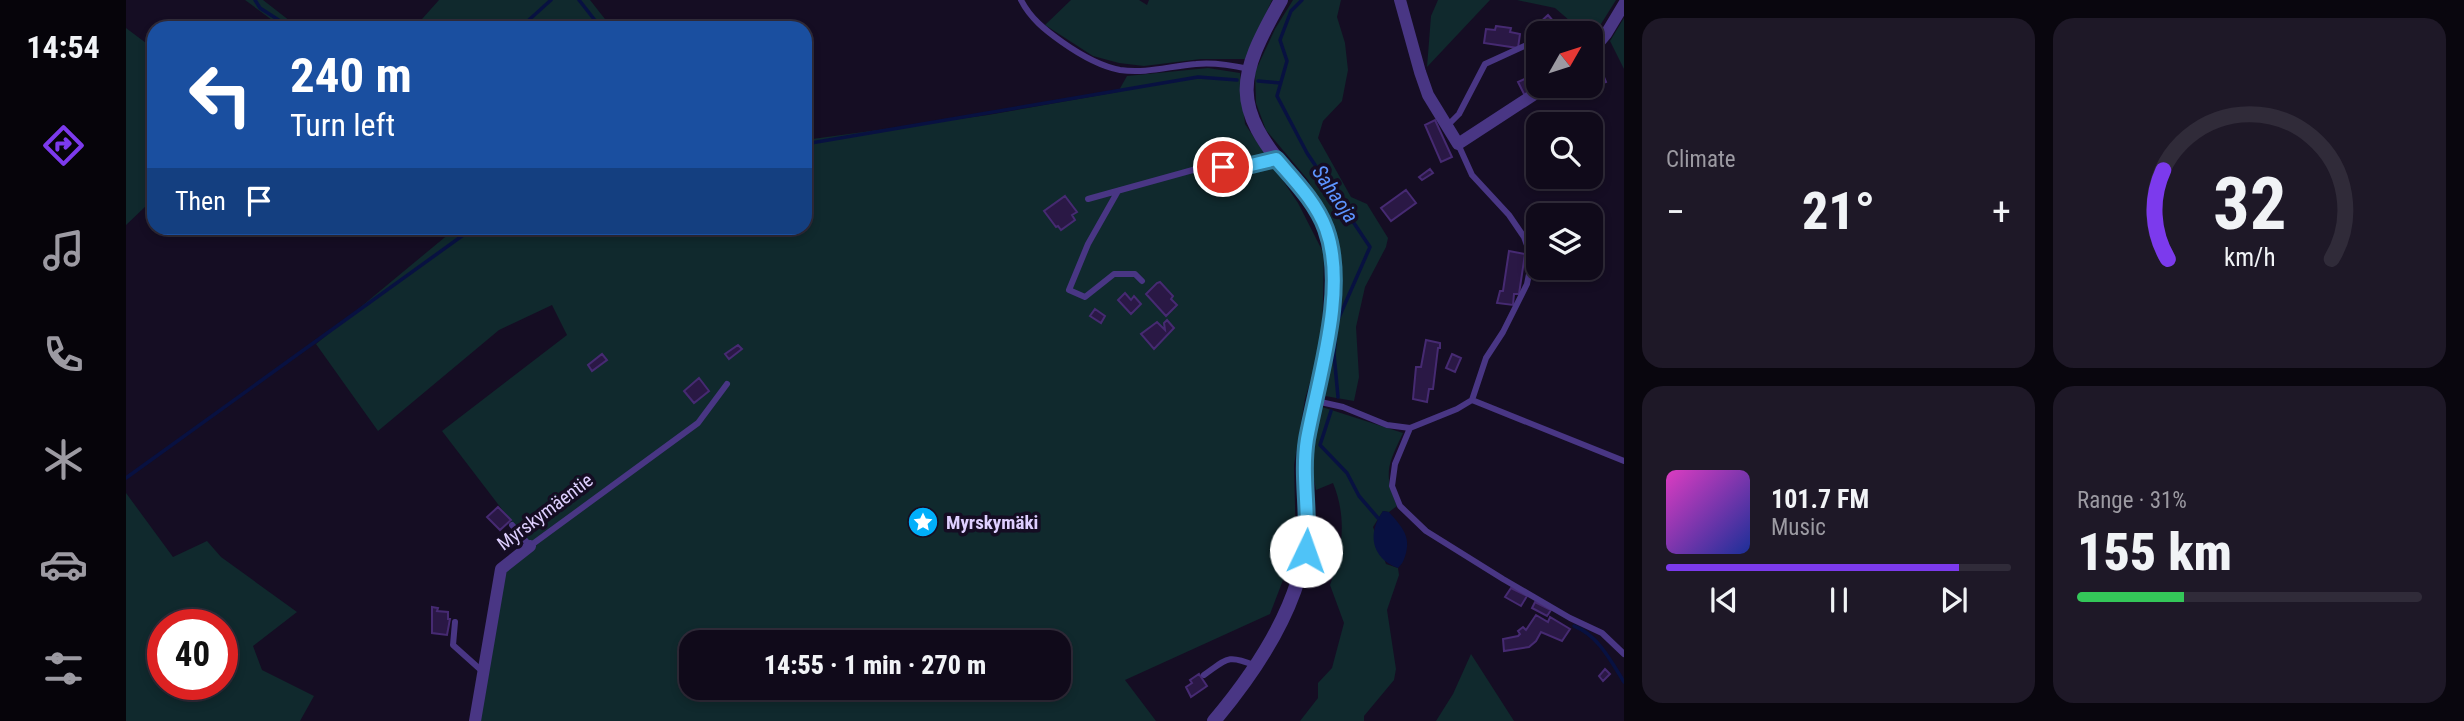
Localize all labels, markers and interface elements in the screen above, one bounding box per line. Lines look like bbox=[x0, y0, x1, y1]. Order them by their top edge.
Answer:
north arrow bbox=[1526, 21, 1603, 98]
map controls bbox=[1526, 21, 1603, 280]
text: 14:54 bbox=[26, 28, 100, 66]
text: 240 m bbox=[290, 47, 412, 104]
icon: left bbox=[175, 49, 266, 140]
text: Turn left bbox=[290, 106, 395, 144]
button: search bbox=[1526, 112, 1603, 189]
icon: directions bbox=[39, 121, 88, 170]
pin bbox=[1193, 137, 1253, 197]
text: Climate bbox=[1666, 146, 1736, 173]
icon: arrive bbox=[1204, 148, 1242, 186]
water label: Sahaoja bbox=[1307, 161, 1363, 227]
text: 32 bbox=[2213, 161, 2286, 247]
text: 21° bbox=[1802, 181, 1875, 242]
icon: arrive bbox=[240, 182, 278, 220]
text: Then bbox=[175, 186, 226, 216]
text: − bbox=[1666, 190, 1685, 234]
text: + bbox=[1992, 190, 2011, 234]
button: layers bbox=[1526, 203, 1603, 280]
icon: music bbox=[39, 226, 88, 275]
text: km/h bbox=[2224, 243, 2275, 272]
icon: phone bbox=[39, 330, 88, 379]
icon: climate bbox=[39, 435, 88, 484]
street label: Myrskymäentie bbox=[493, 469, 597, 555]
text: 101.7 FM bbox=[1771, 484, 1869, 514]
text: Range · 31% bbox=[2077, 487, 2187, 514]
place icon: Myrskymäki bbox=[906, 505, 940, 539]
place label: Myrskymäki bbox=[946, 511, 1038, 534]
position arrow bbox=[1269, 514, 1343, 588]
text: Music bbox=[1771, 514, 1826, 541]
text: 155 km bbox=[2077, 522, 2232, 583]
icon: car bbox=[39, 540, 88, 589]
icon: previous bbox=[1705, 581, 1743, 619]
icon: pause bbox=[1820, 581, 1858, 619]
icon: next bbox=[1935, 581, 1973, 619]
speed limit sign: 40 bbox=[147, 609, 238, 700]
icon: filters bbox=[39, 644, 88, 693]
text: 14:55 · 1 min · 270 m bbox=[764, 650, 986, 680]

